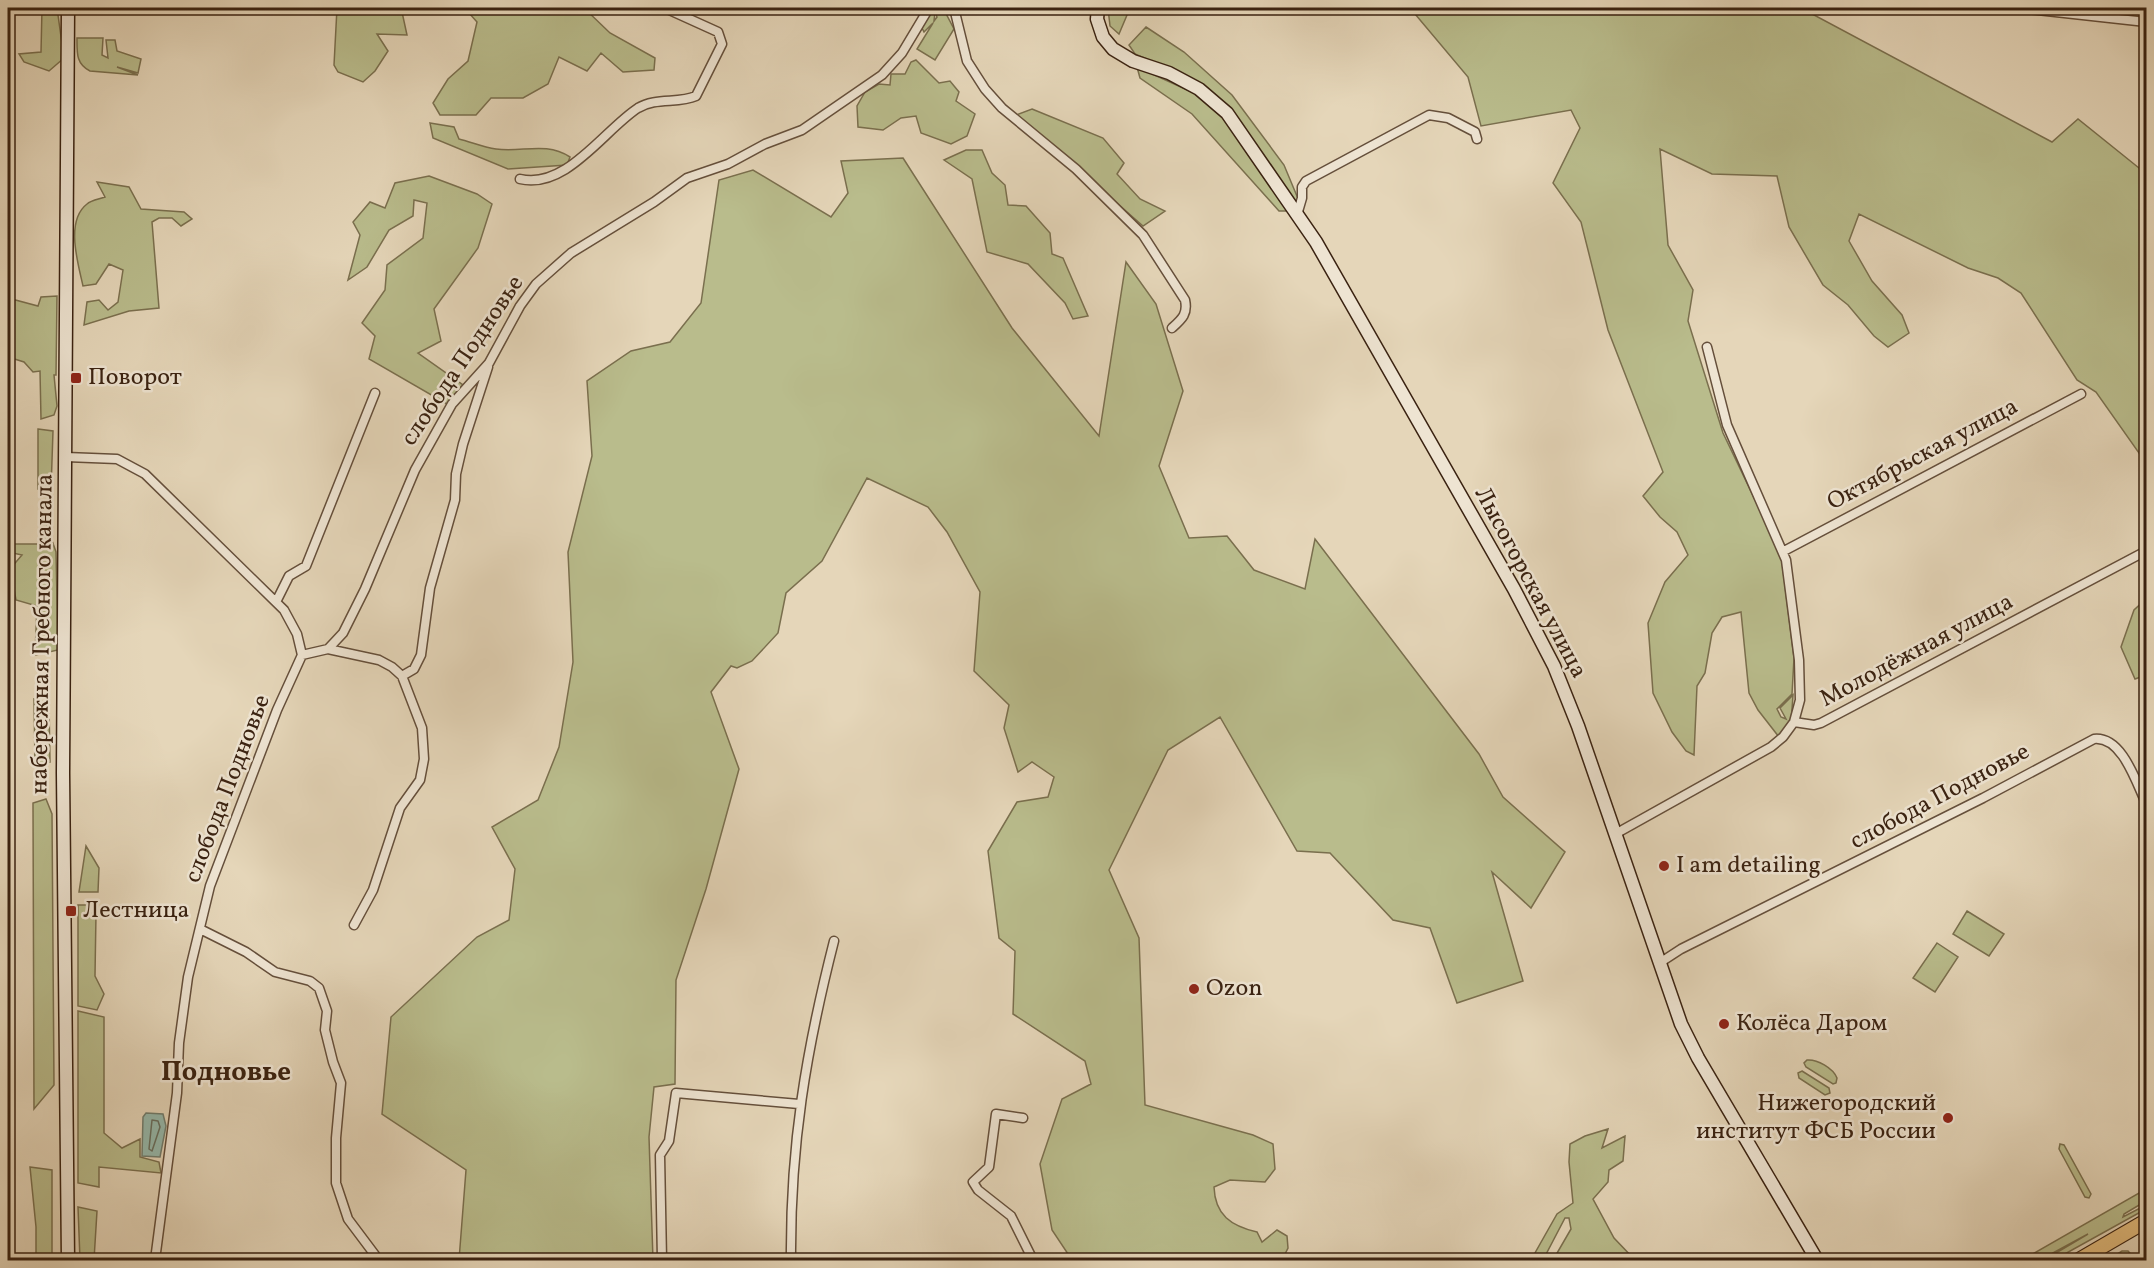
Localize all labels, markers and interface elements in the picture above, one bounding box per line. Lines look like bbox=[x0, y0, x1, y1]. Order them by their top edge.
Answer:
street label: слобода Подновье bbox=[393, 269, 533, 453]
place label: Поворот bbox=[88, 361, 182, 395]
marker: Поворот bbox=[69, 371, 83, 385]
street label: Октябрьская улица bbox=[1822, 390, 2024, 520]
street label: набережная Гребного канала bbox=[23, 473, 63, 795]
street label: Лысогорская улица bbox=[1465, 481, 1595, 685]
street label: Молодёжная улица bbox=[1814, 586, 2020, 716]
street label: слобода Подновье bbox=[176, 690, 280, 888]
street label: слобода Подновье bbox=[1844, 735, 2036, 859]
place label: I am detailing bbox=[1676, 849, 1821, 883]
marker: I am detailing bbox=[1657, 859, 1671, 873]
place label: Лестница bbox=[83, 894, 190, 928]
marker: Лестница bbox=[64, 904, 78, 918]
place label: Ozon bbox=[1206, 972, 1263, 1006]
marker: Ozon bbox=[1187, 982, 1201, 996]
place label: Колёса Даром bbox=[1736, 1007, 1887, 1041]
marker: Колёса Даром bbox=[1717, 1017, 1731, 1031]
district label: Подновье bbox=[161, 1054, 291, 1092]
place label: Нижегородский институт ФСБ России bbox=[1696, 1087, 1936, 1149]
marker: Нижегородский институт ФСБ России bbox=[1941, 1111, 1955, 1125]

